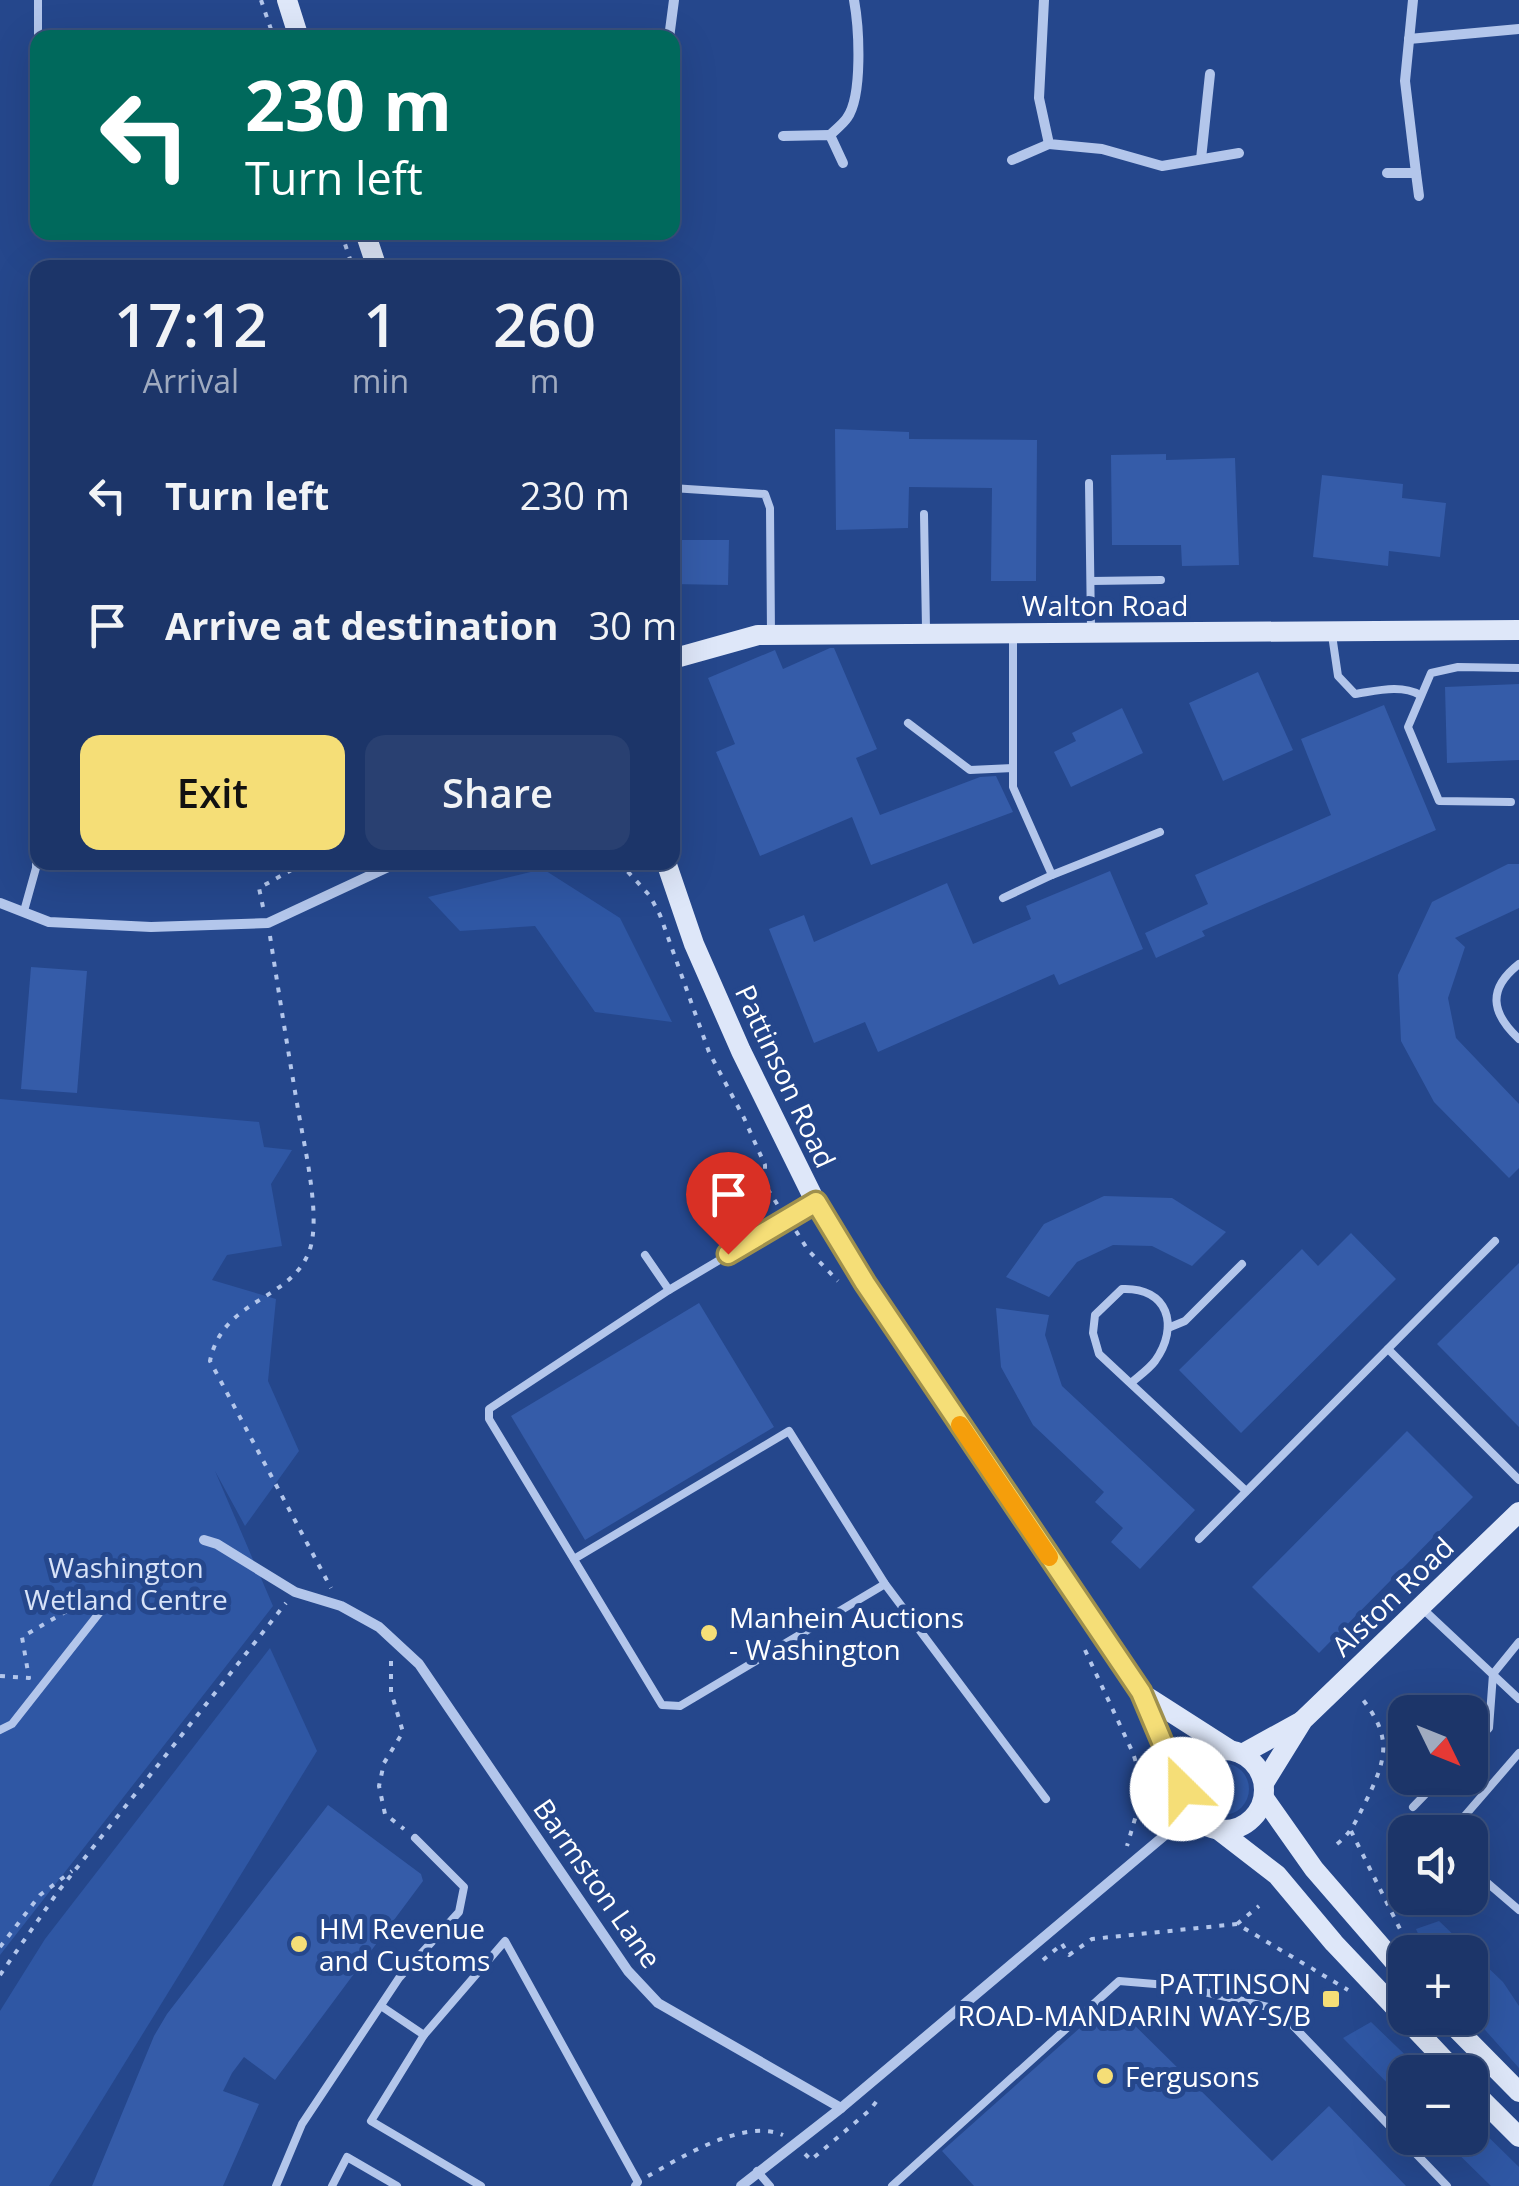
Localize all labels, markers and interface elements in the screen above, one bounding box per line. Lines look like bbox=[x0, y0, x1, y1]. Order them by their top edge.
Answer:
text: 230 m bbox=[245, 56, 452, 152]
icon: left bbox=[80, 70, 210, 200]
text: Turn left bbox=[245, 147, 423, 208]
text: 17:12 bbox=[114, 283, 268, 365]
text: 1 bbox=[363, 283, 398, 365]
text: 260 bbox=[493, 283, 596, 365]
text: Arrival bbox=[143, 359, 239, 402]
text: min bbox=[352, 359, 409, 402]
text: m bbox=[530, 359, 559, 402]
icon: left bbox=[80, 468, 135, 523]
text: Turn left bbox=[165, 469, 329, 521]
text: 230 m bbox=[520, 469, 630, 521]
street label: Walton Road bbox=[1022, 586, 1188, 624]
icon: arrive bbox=[80, 598, 135, 653]
text: Arrive at destination bbox=[165, 599, 559, 651]
text: 30 m bbox=[589, 599, 677, 651]
button: Exit bbox=[80, 735, 345, 850]
button: Share bbox=[365, 735, 630, 850]
street label: Pattinson Road bbox=[727, 978, 845, 1174]
pin bbox=[686, 1152, 771, 1255]
icon: arrive bbox=[701, 1167, 756, 1222]
street label: Alston Road bbox=[1323, 1528, 1461, 1664]
park label: Washington Wetland Centre bbox=[24, 1548, 228, 1618]
place label: Manhein Auctions - Washington bbox=[729, 1598, 964, 1668]
marker: Manhein Auctions - Washington bbox=[698, 1622, 720, 1644]
north arrow bbox=[1388, 1695, 1488, 1795]
map controls bbox=[1388, 1695, 1488, 2155]
position arrow bbox=[1130, 1737, 1234, 1841]
street label: Barmston Lane bbox=[525, 1791, 671, 1975]
button: sound bbox=[1388, 1815, 1488, 1915]
place label: HM Revenue and Customs bbox=[319, 1909, 490, 1979]
marker: HM Revenue and Customs bbox=[288, 1933, 310, 1955]
button: + bbox=[1388, 1935, 1488, 2035]
place label: PATTINSON ROAD-MANDARIN WAY-S/B bbox=[958, 1964, 1311, 2034]
marker: PATTINSON ROAD-MANDARIN WAY-S/B bbox=[1320, 1988, 1342, 2010]
button: − bbox=[1388, 2055, 1488, 2155]
place label: Fergusons bbox=[1125, 2057, 1260, 2095]
marker: Fergusons bbox=[1094, 2065, 1116, 2087]

